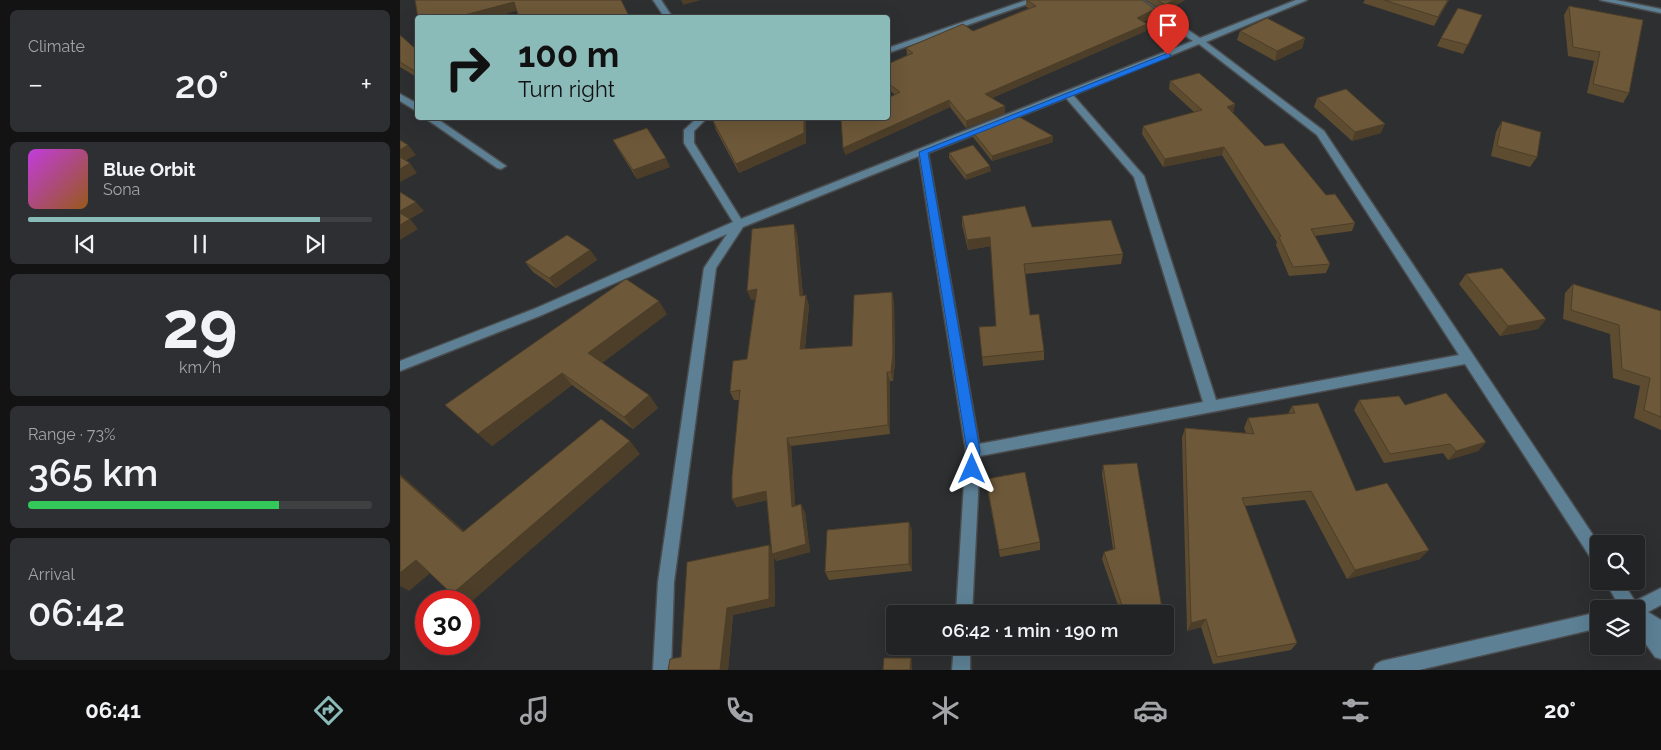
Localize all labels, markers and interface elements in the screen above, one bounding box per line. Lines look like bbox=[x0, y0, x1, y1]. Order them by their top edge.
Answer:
pin bbox=[1147, 4, 1189, 55]
icon: arrive bbox=[1154, 11, 1182, 39]
text: 100 m bbox=[518, 34, 619, 75]
icon: right bbox=[435, 35, 500, 100]
text: Climate bbox=[28, 37, 85, 56]
text: 20° bbox=[175, 62, 229, 107]
text: − bbox=[28, 68, 43, 101]
text: + bbox=[360, 68, 372, 101]
text: Turn right bbox=[518, 76, 615, 102]
text: Blue Orbit bbox=[103, 158, 195, 180]
text: Sona bbox=[103, 180, 140, 199]
icon: previous bbox=[71, 230, 99, 258]
icon: pause bbox=[186, 230, 214, 258]
icon: next bbox=[301, 230, 329, 258]
text: 29 bbox=[163, 287, 237, 363]
text: km/h bbox=[179, 358, 221, 377]
text: Range · 73% bbox=[28, 425, 115, 444]
position arrow bbox=[945, 442, 997, 494]
text: 365 km bbox=[28, 450, 158, 495]
map controls bbox=[1590, 535, 1645, 655]
button: search bbox=[1590, 535, 1645, 590]
text: Arrival bbox=[28, 565, 75, 584]
text: 06:42 bbox=[28, 590, 125, 635]
speed limit sign: 30 bbox=[415, 590, 480, 655]
button: layers bbox=[1590, 600, 1645, 655]
text: 06:42 · 1 min · 190 m bbox=[942, 619, 1118, 641]
icon: directions bbox=[311, 693, 346, 728]
icon: music bbox=[517, 693, 552, 728]
icon: phone bbox=[722, 693, 757, 728]
icon: climate bbox=[928, 693, 963, 728]
icon: car bbox=[1133, 693, 1168, 728]
icon: filters bbox=[1338, 693, 1373, 728]
text: 06:41 bbox=[85, 697, 141, 723]
text: 20° bbox=[1544, 697, 1576, 723]

